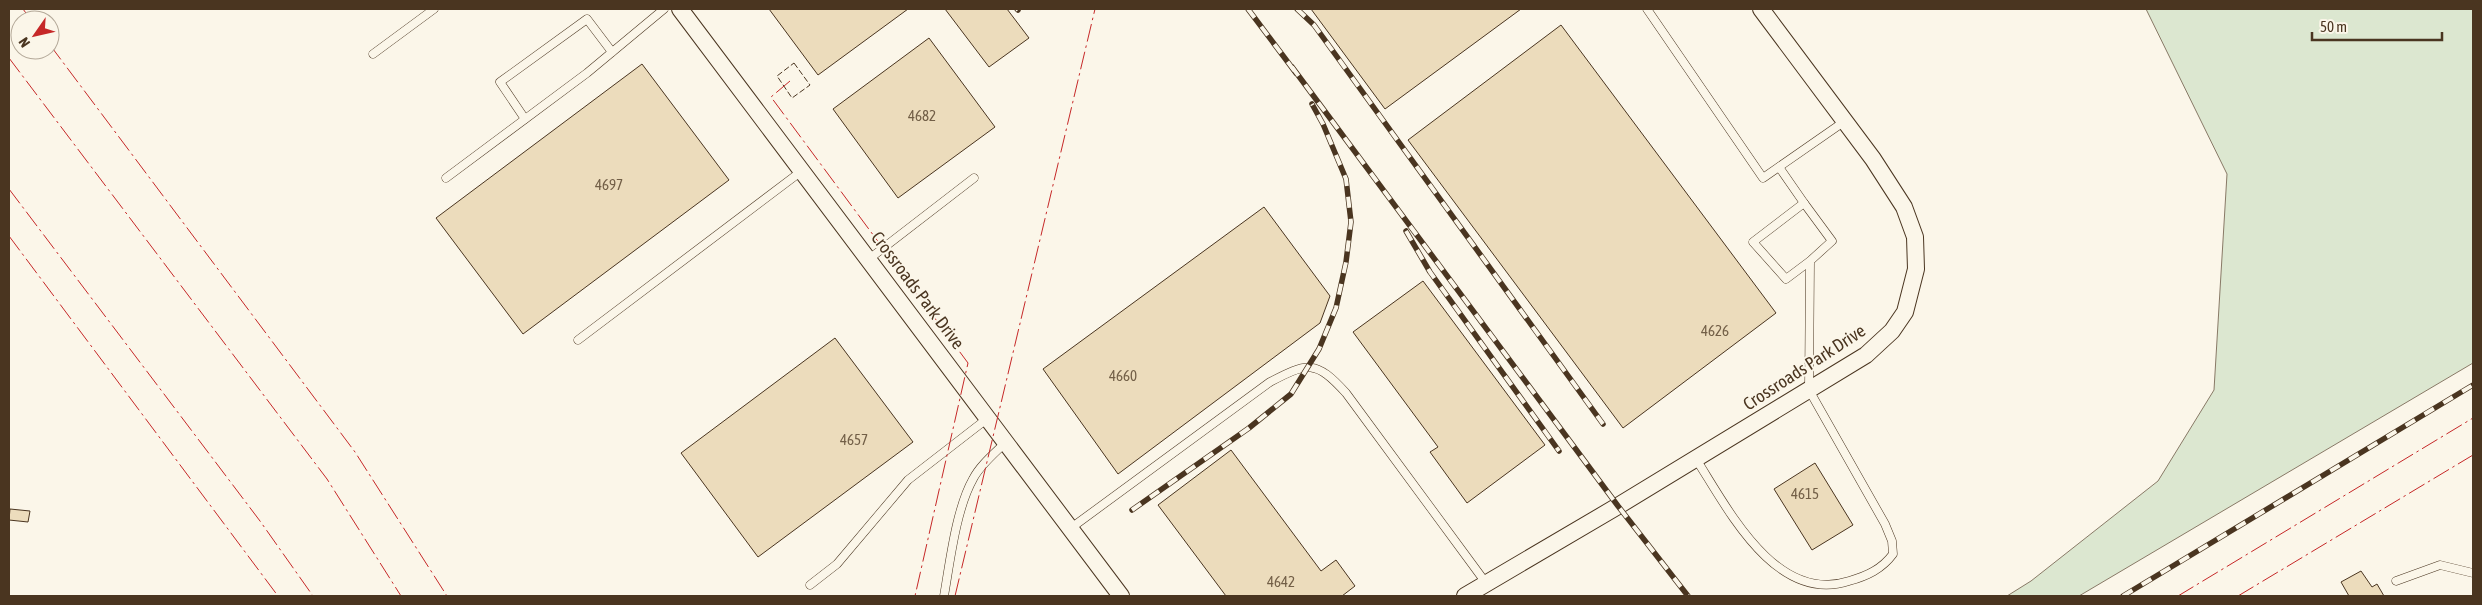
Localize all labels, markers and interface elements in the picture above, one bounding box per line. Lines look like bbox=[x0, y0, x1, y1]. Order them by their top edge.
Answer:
north arrow bbox=[10, 10, 60, 60]
scale bar bbox=[2312, 10, 2442, 42]
text: 50 m bbox=[2320, 18, 2347, 35]
text: N bbox=[15, 34, 33, 50]
house number: 4682 bbox=[908, 107, 936, 124]
house number: 4697 bbox=[595, 176, 623, 193]
street label: Crossroads Park Drive bbox=[867, 227, 969, 353]
street label: Crossroads Park Drive bbox=[1739, 320, 1869, 414]
house number: 4626 bbox=[1701, 322, 1729, 339]
house number: 4660 bbox=[1109, 367, 1137, 384]
house number: 4657 bbox=[840, 431, 868, 448]
house number: 4615 bbox=[1791, 485, 1819, 502]
house number: 4642 bbox=[1267, 573, 1295, 590]

